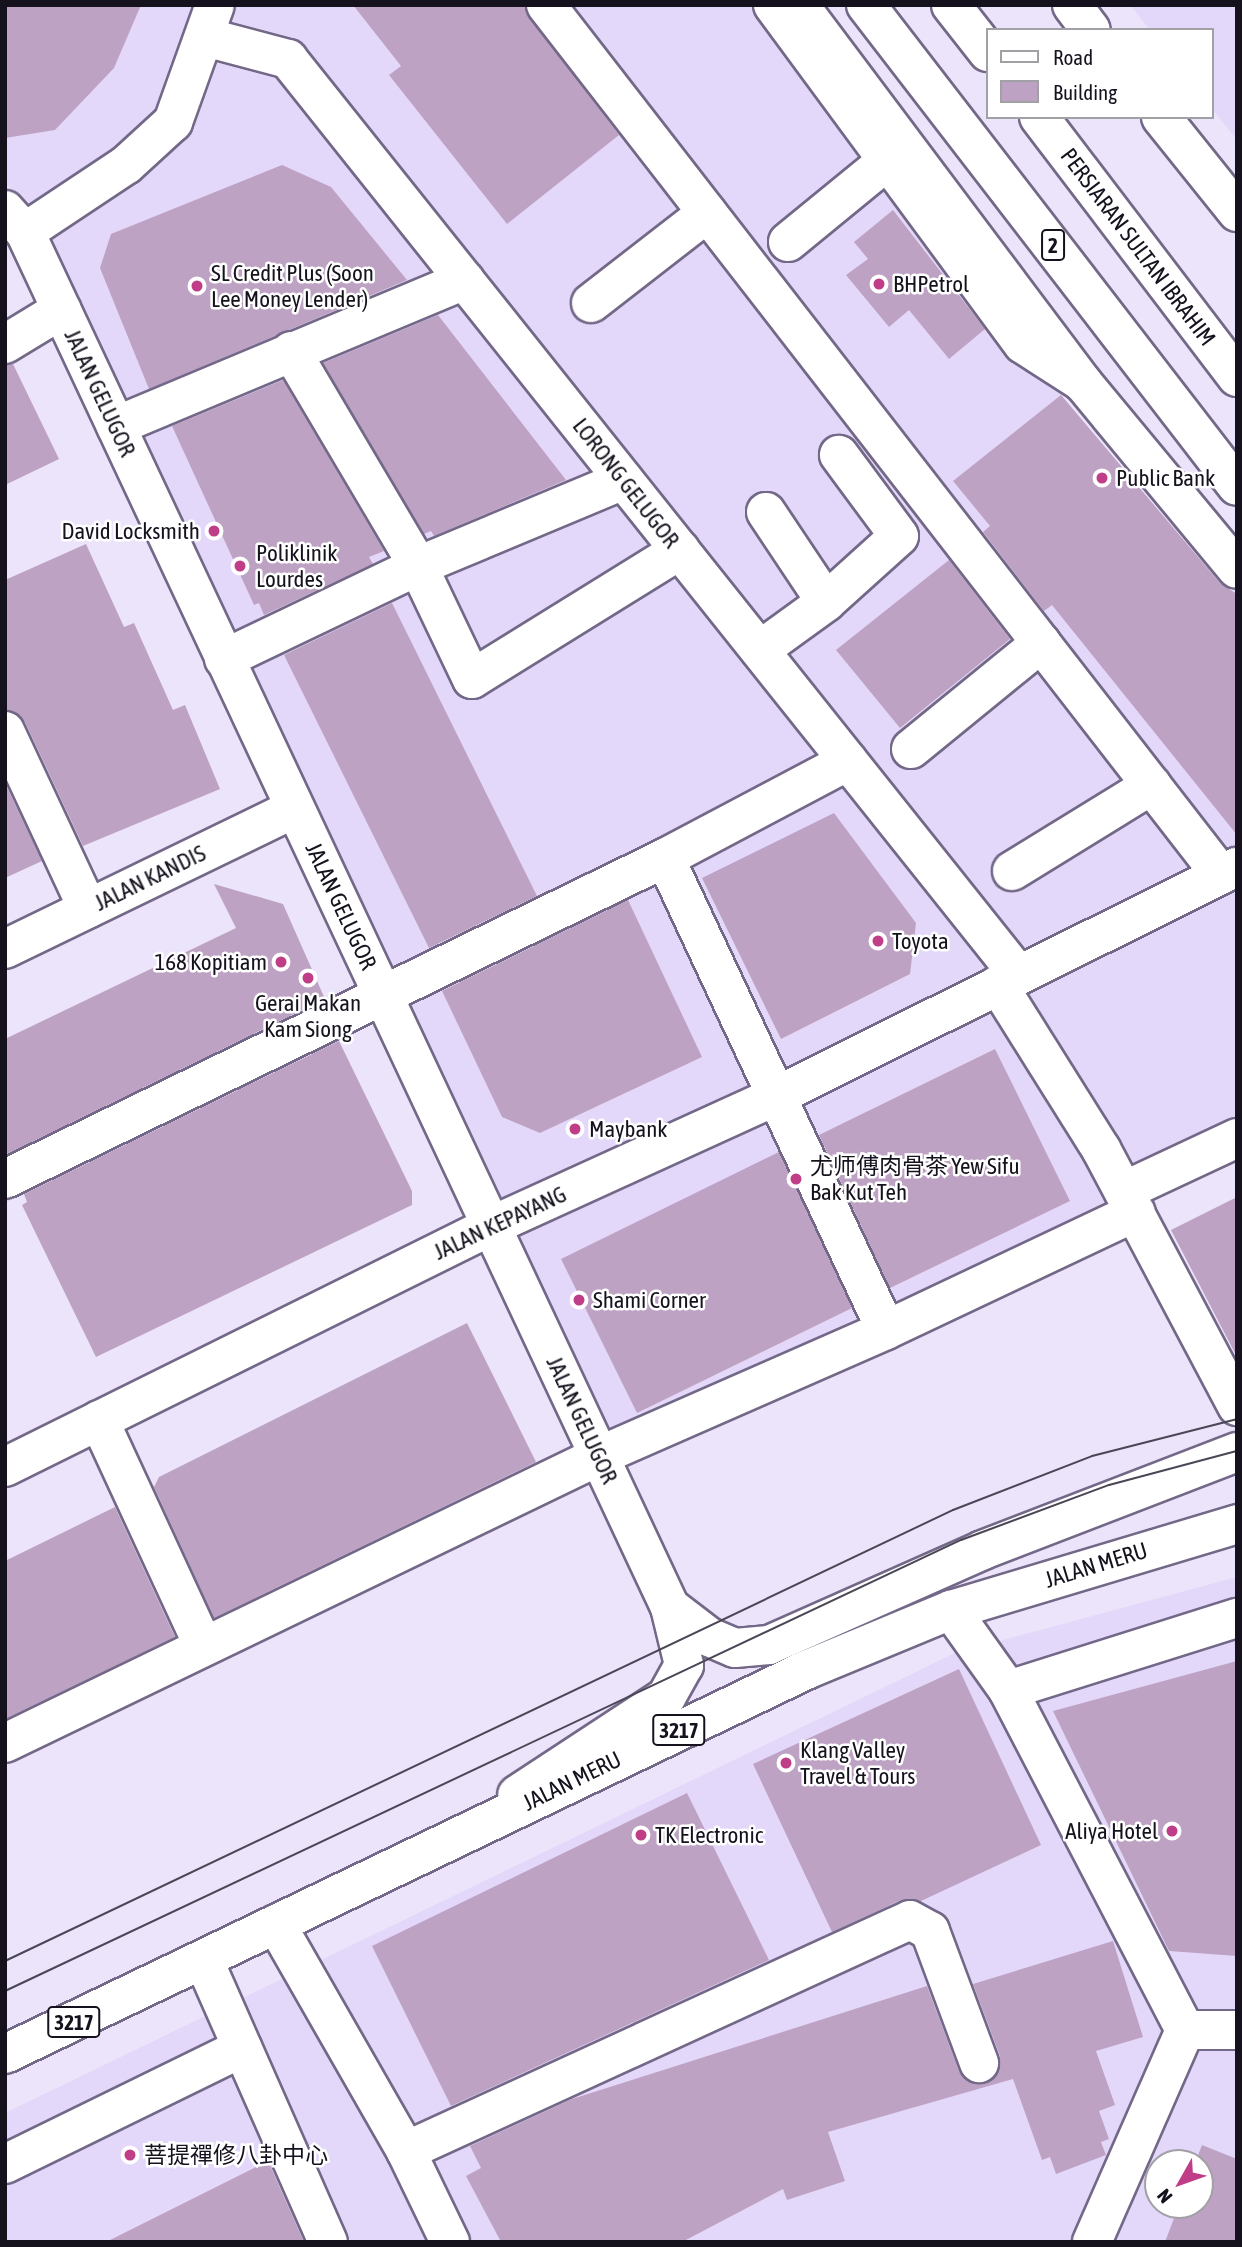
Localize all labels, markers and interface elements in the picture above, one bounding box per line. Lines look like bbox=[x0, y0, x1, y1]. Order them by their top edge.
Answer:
legend bbox=[986, 28, 1214, 119]
text: Road bbox=[1053, 45, 1093, 69]
text: Building bbox=[1053, 80, 1117, 104]
street label: PERSIARAN SULTAN IBRAHIM bbox=[1055, 143, 1221, 351]
road number: 2 bbox=[1041, 228, 1065, 262]
place label: SL Credit Plus (Soon Lee Money Lender) bbox=[211, 259, 374, 313]
place label: BHPetrol bbox=[893, 270, 969, 298]
marker: BHPetrol bbox=[871, 276, 887, 292]
marker: SL Credit Plus (Soon Lee Money Lender) bbox=[189, 278, 205, 294]
street label: JALAN GELUGOR bbox=[59, 325, 141, 461]
street label: LORONG GELUGOR bbox=[567, 413, 685, 553]
place label: Public Bank bbox=[1116, 464, 1215, 492]
marker: Public Bank bbox=[1094, 470, 1110, 486]
place label: David Locksmith bbox=[62, 517, 200, 545]
marker: David Locksmith bbox=[206, 523, 222, 539]
place label: Poliklinik Lourdes bbox=[256, 539, 337, 593]
marker: Poliklinik Lourdes bbox=[230, 556, 250, 576]
street label: JALAN GELUGOR bbox=[300, 838, 382, 974]
street label: JALAN KANDIS bbox=[90, 839, 210, 917]
place label: Toyota bbox=[892, 927, 949, 955]
marker: Toyota bbox=[870, 933, 886, 949]
place label: 168 Kopitiam bbox=[154, 948, 267, 976]
marker: 168 Kopitiam bbox=[273, 954, 289, 970]
marker: Gerai Makan Kam Siong bbox=[300, 970, 316, 986]
place label: Gerai Makan Kam Siong bbox=[255, 989, 361, 1043]
place label: Maybank bbox=[589, 1115, 667, 1143]
marker: Maybank bbox=[567, 1121, 583, 1137]
place label: 尤师傅肉骨茶 Yew Sifu Bak Kut Teh bbox=[810, 1152, 1020, 1206]
marker: 尤师傅肉骨茶 Yew Sifu Bak Kut Teh bbox=[788, 1171, 804, 1187]
street label: JALAN KEPAYANG bbox=[429, 1180, 571, 1266]
place label: Shami Corner bbox=[593, 1286, 706, 1314]
marker: Shami Corner bbox=[571, 1292, 587, 1308]
street label: JALAN GELUGOR bbox=[541, 1352, 623, 1488]
street label: JALAN MERU bbox=[1041, 1536, 1151, 1594]
road number: 3217 bbox=[651, 1712, 707, 1748]
place label: Klang Valley Travel & Tours bbox=[800, 1736, 915, 1790]
street label: JALAN MERU bbox=[518, 1745, 626, 1817]
marker: Klang Valley Travel & Tours bbox=[778, 1755, 794, 1771]
place label: Aliya Hotel bbox=[1065, 1817, 1158, 1845]
place label: TK Electronic bbox=[655, 1821, 763, 1849]
marker: Aliya Hotel bbox=[1164, 1823, 1180, 1839]
marker: TK Electronic bbox=[633, 1827, 649, 1843]
road number: 3217 bbox=[46, 2004, 102, 2039]
place label: 菩提禪修八卦中心 bbox=[144, 2141, 328, 2169]
marker: 菩提禪修八卦中心 bbox=[122, 2147, 138, 2163]
north arrow bbox=[1144, 2149, 1214, 2219]
text: N bbox=[1152, 2185, 1176, 2208]

